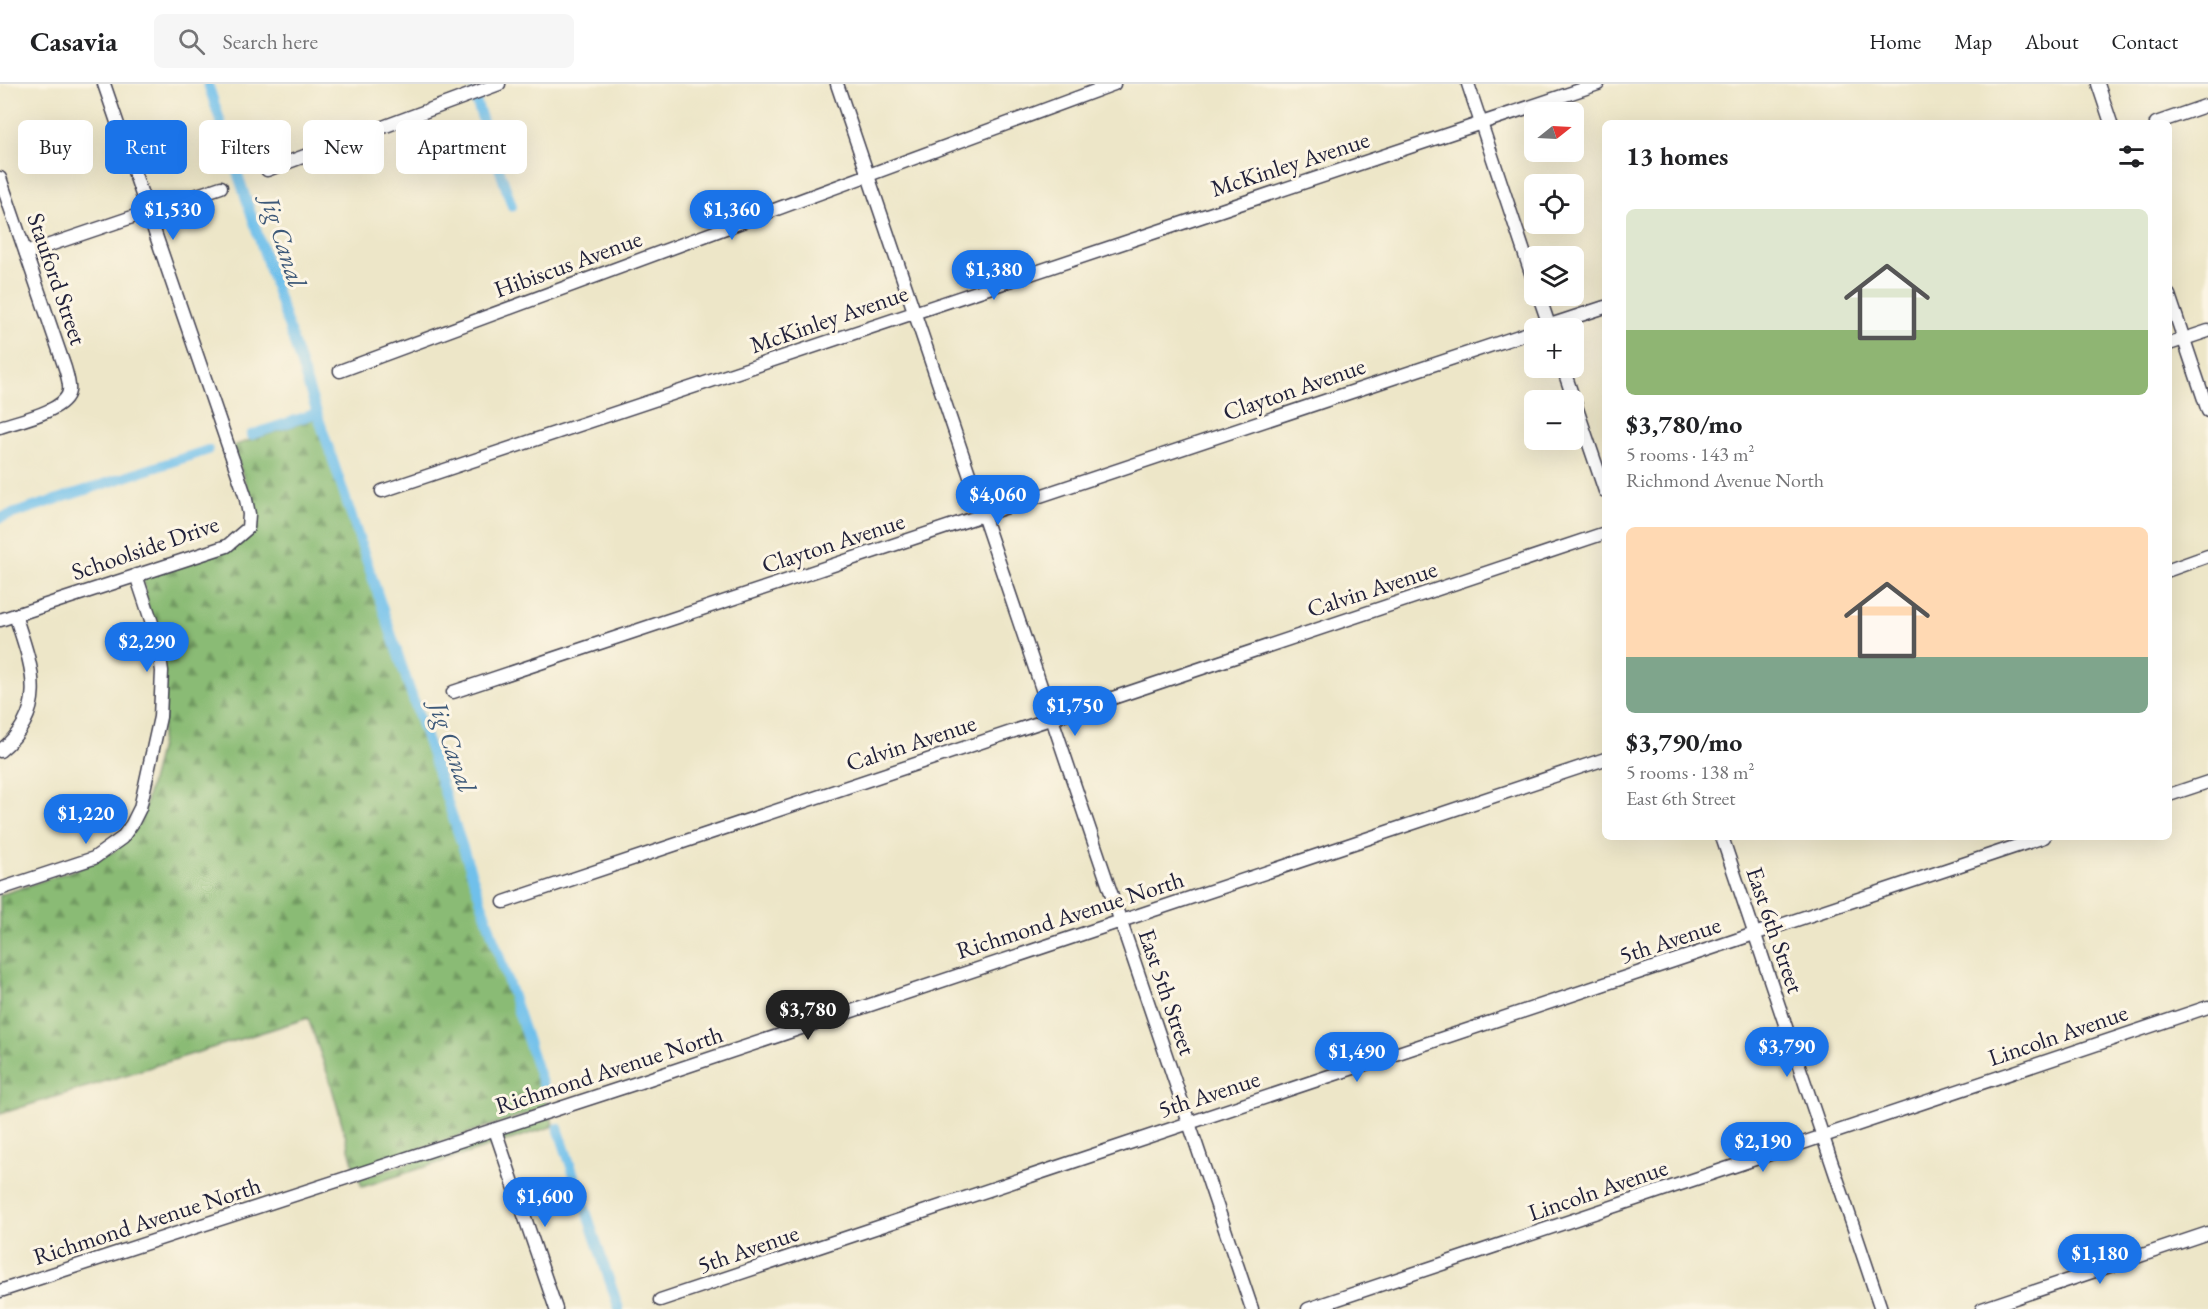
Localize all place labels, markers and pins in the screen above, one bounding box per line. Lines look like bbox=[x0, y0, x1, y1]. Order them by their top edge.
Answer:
pin: $1,530 bbox=[124, 190, 222, 241]
pin: $1,360 bbox=[683, 190, 781, 241]
pin: $1,380 bbox=[945, 250, 1043, 301]
pin: $4,060 bbox=[949, 475, 1047, 526]
pin: $2,290 bbox=[98, 622, 196, 673]
pin: $1,750 bbox=[1026, 686, 1124, 737]
pin: $1,220 bbox=[37, 794, 135, 845]
pin: $3,780 bbox=[759, 990, 857, 1041]
pin: $3,790 bbox=[1738, 1027, 1836, 1078]
pin: $1,490 bbox=[1308, 1032, 1406, 1083]
pin: $2,190 bbox=[1714, 1122, 1812, 1173]
pin: $1,600 bbox=[496, 1177, 594, 1228]
pin: $1,180 bbox=[2051, 1234, 2149, 1285]

